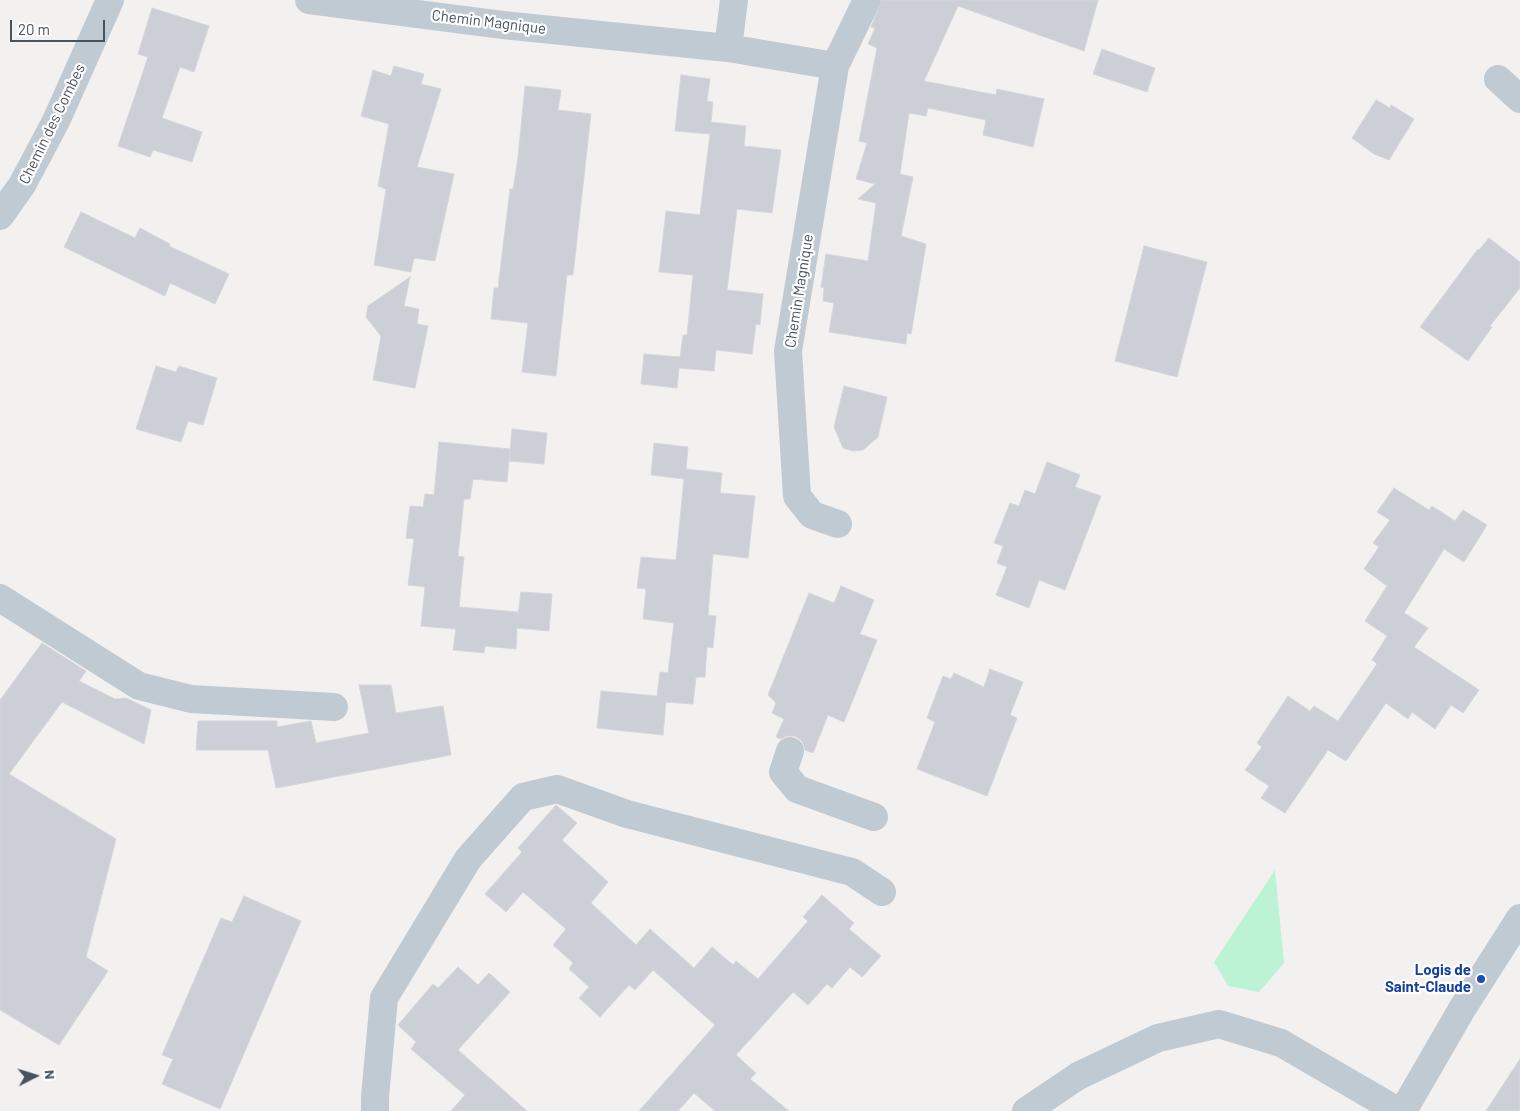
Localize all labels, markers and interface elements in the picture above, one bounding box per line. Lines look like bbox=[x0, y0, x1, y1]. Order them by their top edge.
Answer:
street label: Chemin Magnique bbox=[431, 6, 547, 38]
scale bar bbox=[12, 10, 108, 42]
text: 20 m bbox=[18, 20, 50, 38]
street label: Chemin des Combes bbox=[15, 61, 89, 187]
street label: Chemin Magnique bbox=[781, 233, 817, 349]
place label: Logis de Saint-Claude bbox=[1385, 961, 1471, 996]
marker: Logis de Saint-Claude bbox=[1475, 973, 1487, 985]
north arrow bbox=[10, 1051, 60, 1101]
text: N bbox=[42, 1069, 59, 1080]

